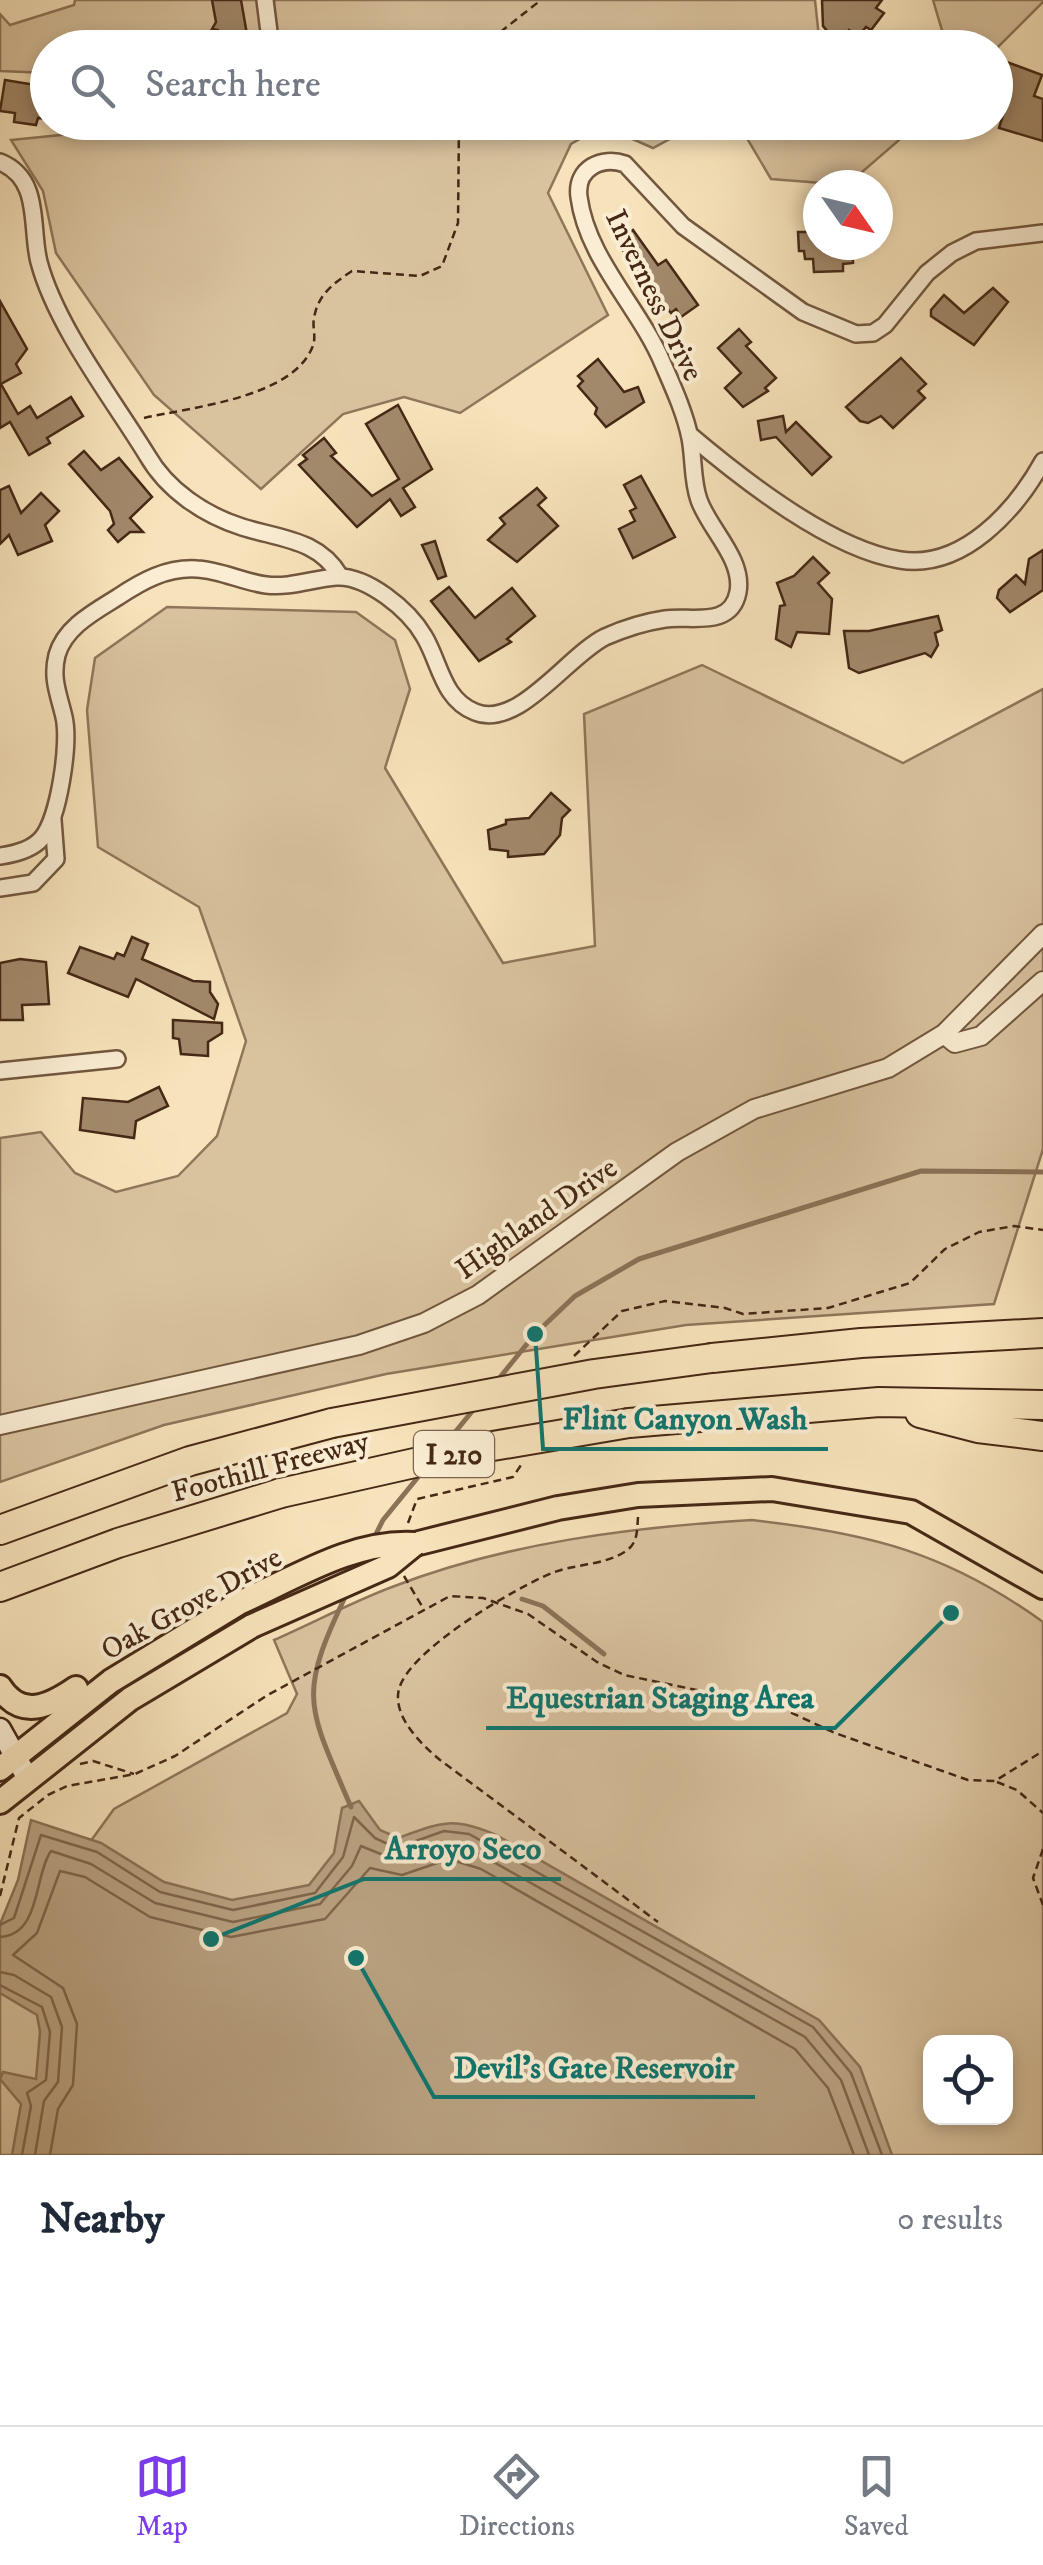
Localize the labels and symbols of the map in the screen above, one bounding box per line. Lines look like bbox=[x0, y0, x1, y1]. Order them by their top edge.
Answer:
north arrow bbox=[803, 170, 893, 260]
street label: Inverness Drive bbox=[596, 204, 711, 387]
street label: Highland Drive bbox=[449, 1150, 625, 1289]
callout: Flint Canyon Wash bbox=[543, 1387, 828, 1449]
text: Flint Canyon Wash bbox=[562, 1400, 808, 1440]
street label: Foothill Freeway bbox=[168, 1423, 374, 1512]
road number: I 210 bbox=[414, 1431, 494, 1477]
street label: Oak Grove Drive bbox=[95, 1539, 289, 1669]
callout: Equestrian Staging Area bbox=[486, 1666, 835, 1728]
text: Equestrian Staging Area bbox=[506, 1679, 815, 1719]
callout: Arroyo Seco bbox=[364, 1817, 561, 1879]
text: Arroyo Seco bbox=[384, 1830, 541, 1870]
callout: Devil's Gate Reservoir bbox=[434, 2035, 755, 2097]
text: Devil's Gate Reservoir bbox=[454, 2049, 736, 2089]

